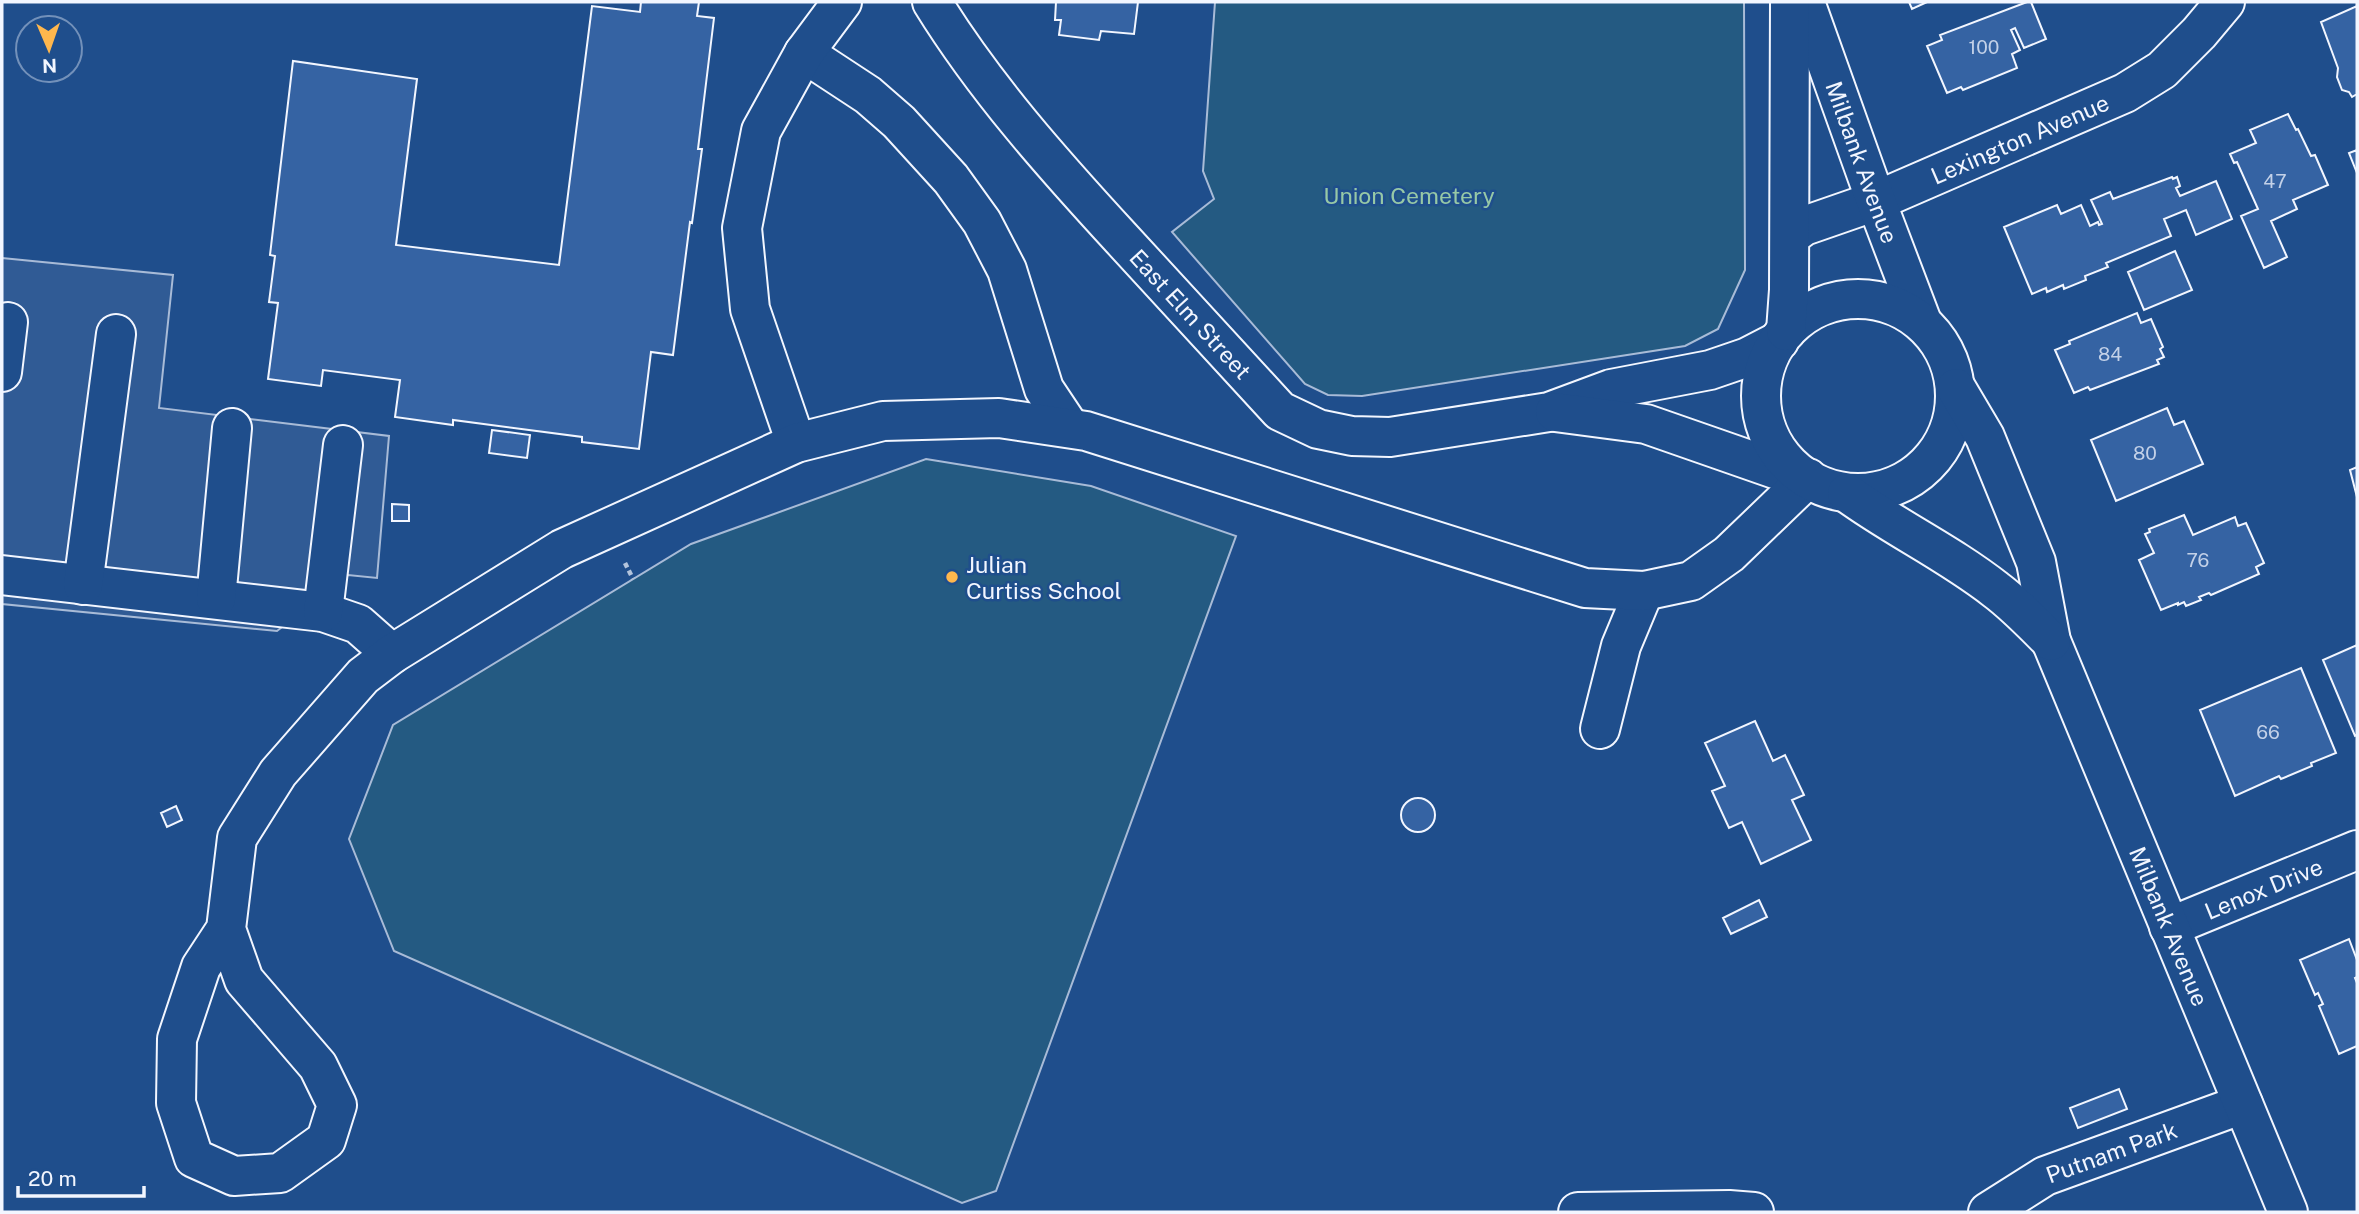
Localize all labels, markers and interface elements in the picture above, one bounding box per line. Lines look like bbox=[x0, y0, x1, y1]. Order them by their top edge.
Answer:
north arrow bbox=[14, 14, 84, 84]
house number: 100 bbox=[1969, 36, 1999, 58]
text: N bbox=[42, 55, 57, 77]
street label: Milbank Avenue bbox=[1821, 77, 1904, 247]
street label: Lexington Avenue bbox=[1927, 88, 2113, 189]
house number: 47 bbox=[2263, 170, 2287, 192]
park label: Union Cemetery bbox=[1323, 182, 1495, 209]
street label: East Elm Street bbox=[1125, 243, 1257, 384]
house number: 84 bbox=[2098, 343, 2122, 365]
house number: 80 bbox=[2133, 442, 2157, 464]
house number: 76 bbox=[2187, 549, 2209, 571]
place label: Julian Curtiss School bbox=[966, 551, 1121, 604]
marker: Julian Curtiss School bbox=[944, 569, 960, 585]
house number: 66 bbox=[2256, 721, 2280, 743]
street label: Milbank Avenue bbox=[2124, 842, 2214, 1010]
street label: Lenox Drive bbox=[2200, 852, 2326, 925]
street label: Putnam Park bbox=[2042, 1116, 2181, 1188]
scale bar bbox=[18, 1154, 144, 1198]
text: 20 m bbox=[28, 1166, 77, 1191]

